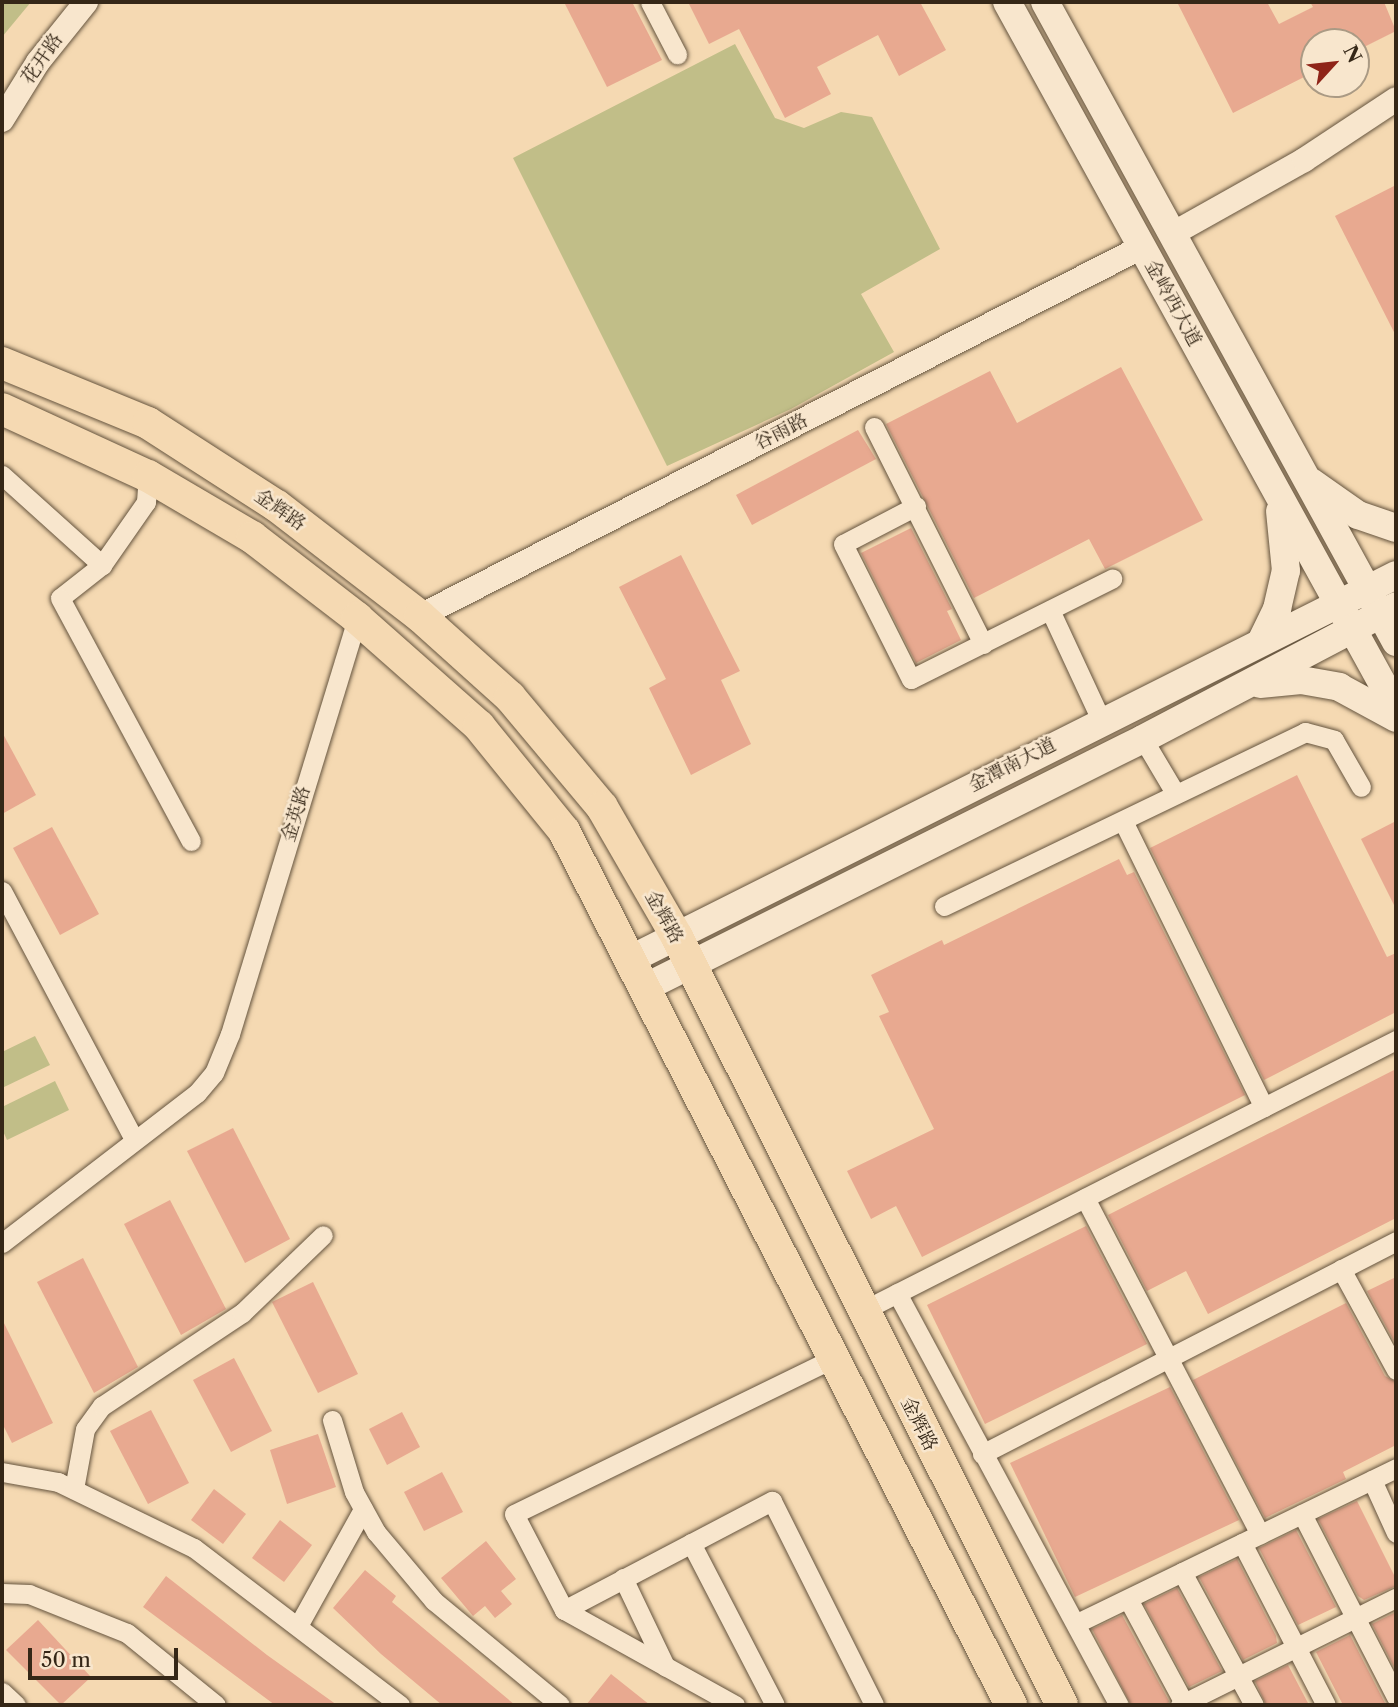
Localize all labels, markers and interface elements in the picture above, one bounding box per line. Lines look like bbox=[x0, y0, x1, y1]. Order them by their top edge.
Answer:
north arrow bbox=[1300, 28, 1370, 98]
street label: 花开路 bbox=[16, 29, 68, 89]
text: N bbox=[1338, 42, 1366, 67]
street label: 金岭西大道 bbox=[1140, 256, 1206, 350]
street label: 谷雨路 bbox=[750, 409, 812, 455]
street label: 金辉路 bbox=[250, 484, 310, 536]
street label: 金潭南大道 bbox=[965, 733, 1059, 797]
street label: 金英路 bbox=[277, 783, 315, 845]
street label: 金辉路 bbox=[640, 887, 688, 947]
street label: 金辉路 bbox=[896, 1393, 942, 1455]
scale bar bbox=[32, 1634, 182, 1678]
text: 50 m bbox=[41, 1647, 91, 1672]

